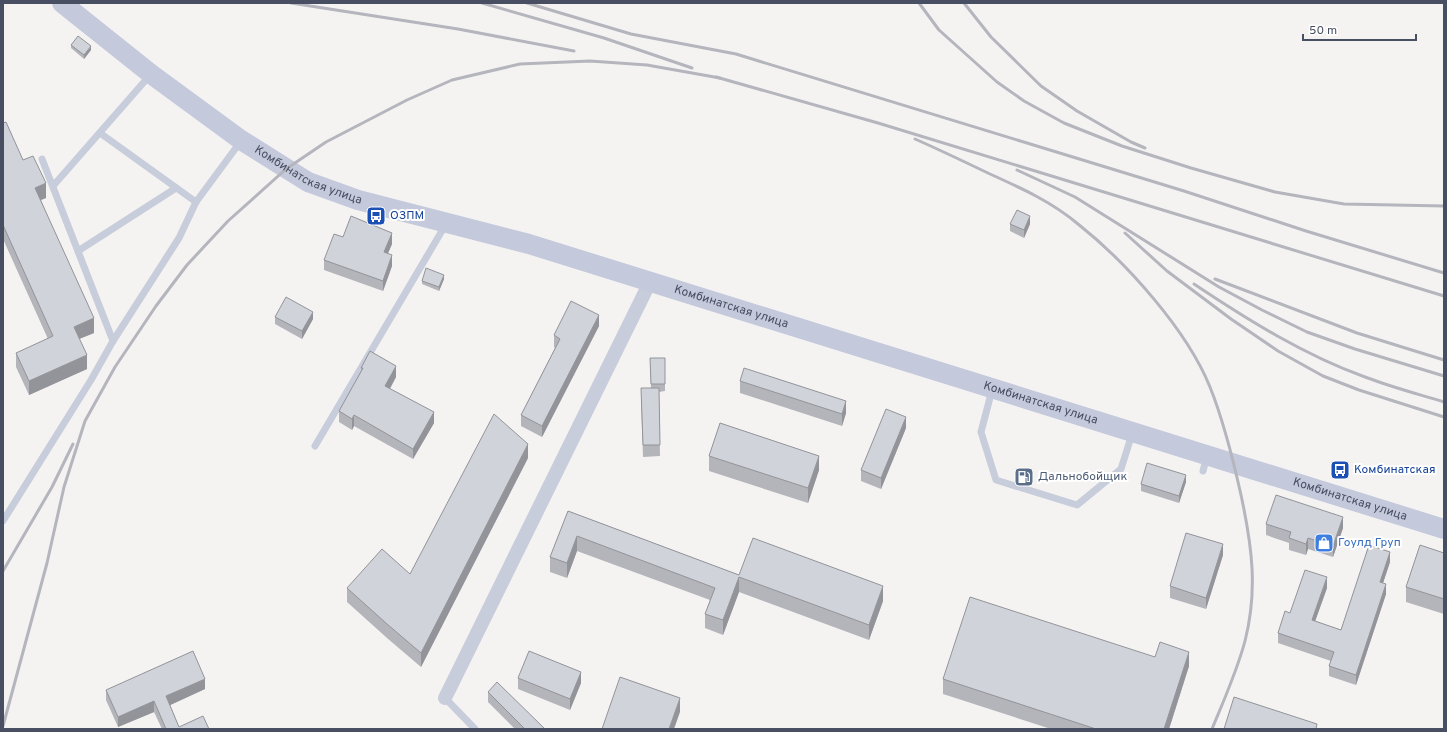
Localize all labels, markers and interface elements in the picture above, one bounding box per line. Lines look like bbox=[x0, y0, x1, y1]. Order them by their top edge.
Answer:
scale bar bbox=[1303, 16, 1416, 42]
text: 50 m bbox=[1309, 23, 1337, 39]
street label: Комбинатская улица bbox=[251, 142, 364, 209]
bus stop icon: ОЗПМ bbox=[365, 205, 387, 227]
place label: ОЗПМ bbox=[390, 208, 424, 224]
street label: Комбинатская улица bbox=[672, 282, 790, 332]
street label: Комбинатская улица bbox=[981, 378, 1100, 429]
bus stop icon: Комбинатская bbox=[1329, 459, 1351, 481]
place label: Комбинатская bbox=[1354, 462, 1436, 478]
fuel station icon: Дальнобойщик bbox=[1013, 466, 1035, 488]
place label: Дальнобойщик bbox=[1038, 469, 1127, 485]
street label: Комбинатская улица bbox=[1291, 474, 1409, 525]
shop icon: Гоулд Груп bbox=[1313, 532, 1335, 554]
place label: Гоулд Груп bbox=[1338, 535, 1401, 551]

